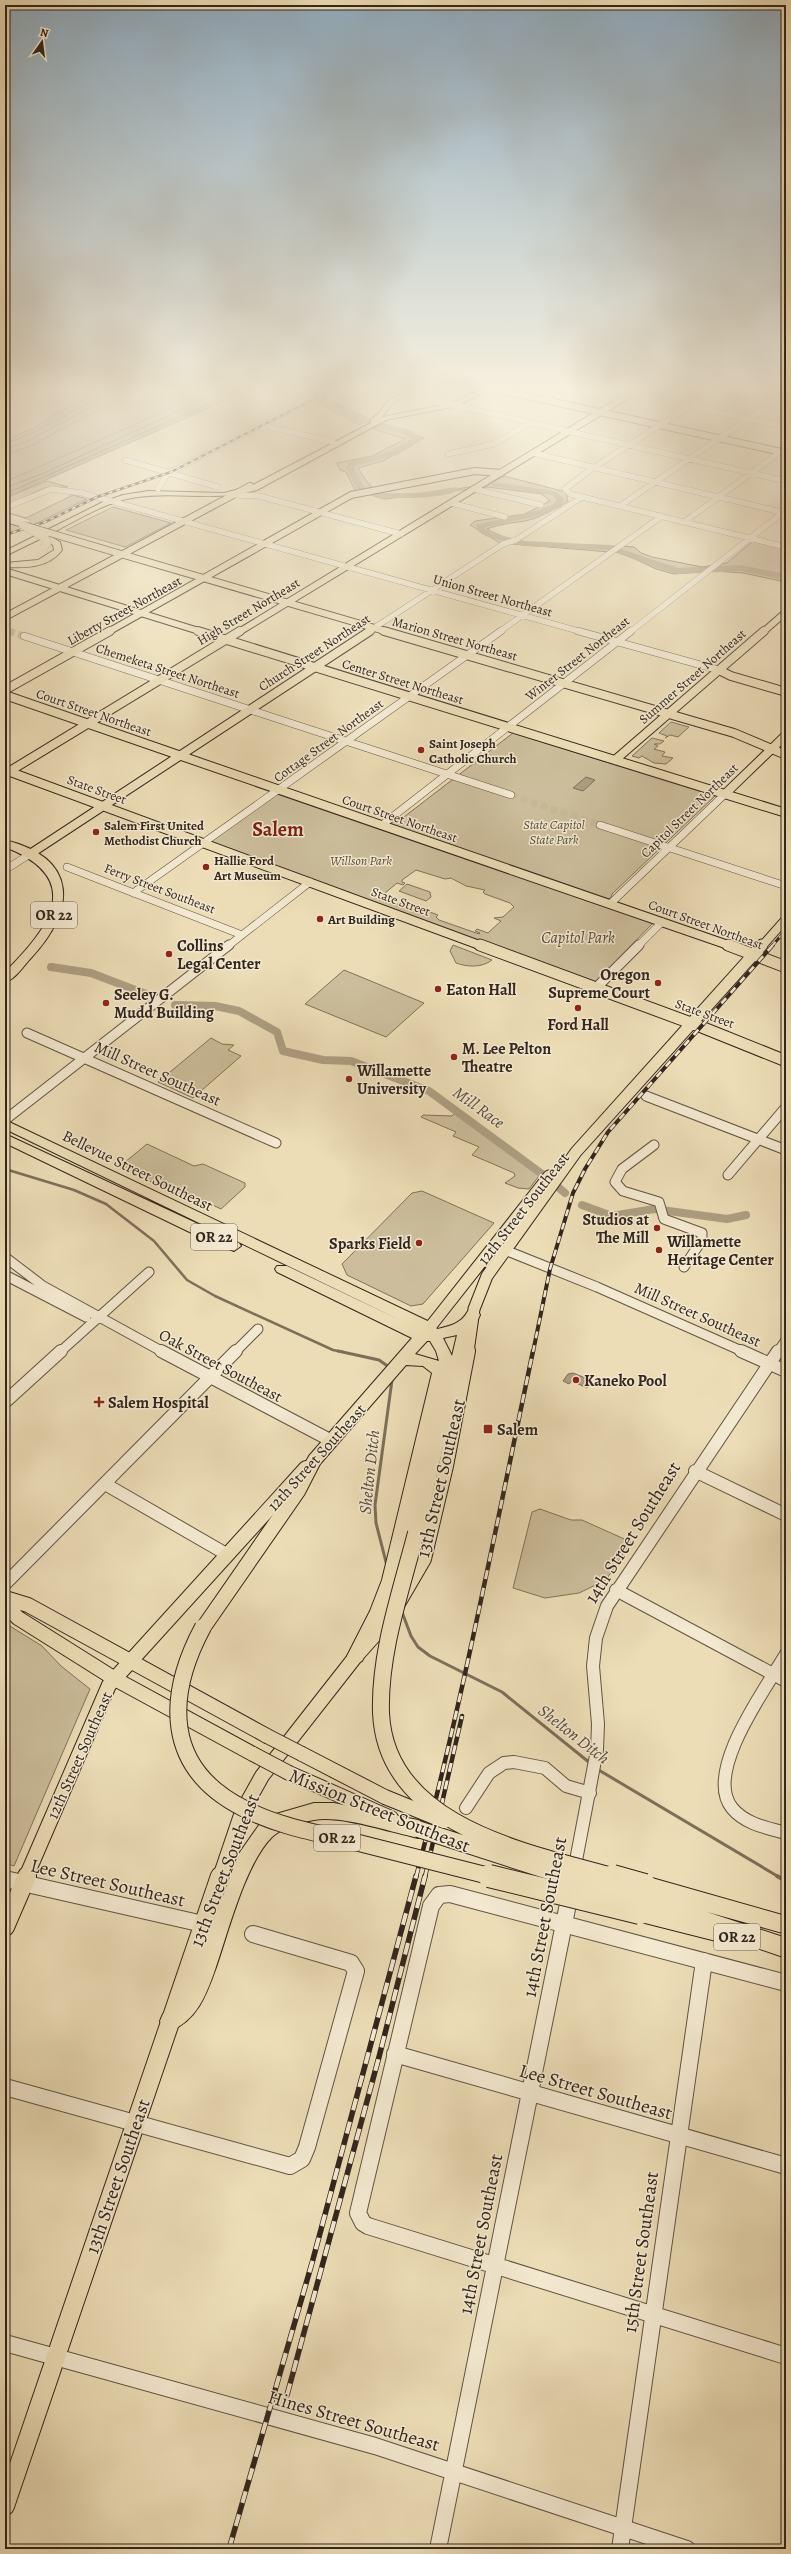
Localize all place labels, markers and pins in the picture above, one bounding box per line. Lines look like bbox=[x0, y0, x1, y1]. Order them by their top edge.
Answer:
place label: Saint Joseph Catholic Church bbox=[429, 735, 517, 767]
marker: Saint Joseph Catholic Church bbox=[416, 745, 426, 755]
place label: Salem First United Methodist Church bbox=[104, 817, 204, 849]
marker: Salem First United Methodist Church bbox=[91, 827, 101, 837]
place label: Hallie Ford Art Museum bbox=[213, 852, 281, 884]
marker: Hallie Ford Art Museum bbox=[201, 862, 211, 872]
place label: Art Building bbox=[327, 911, 395, 928]
marker: Art Building bbox=[315, 914, 325, 924]
place label: Collins Legal Center bbox=[177, 935, 261, 975]
marker: Collins Legal Center bbox=[164, 949, 174, 959]
place label: Oregon Supreme Court bbox=[548, 964, 651, 1004]
marker: Oregon Supreme Court bbox=[653, 978, 663, 988]
place label: Eaton Hall bbox=[446, 979, 517, 1001]
place label: Seeley G. Mudd Building bbox=[114, 984, 215, 1024]
marker: Eaton Hall bbox=[433, 984, 443, 994]
marker: Seeley G. Mudd Building bbox=[101, 998, 111, 1008]
marker: Ford Hall bbox=[573, 1003, 583, 1013]
place label: Ford Hall bbox=[547, 1014, 610, 1036]
place label: M. Lee Pelton Theatre bbox=[462, 1038, 551, 1078]
marker: M. Lee Pelton Theatre bbox=[449, 1052, 459, 1062]
place label: Willamette University bbox=[356, 1060, 431, 1100]
marker: Willamette University bbox=[344, 1074, 354, 1084]
place label: Studios at The Mill bbox=[582, 1209, 650, 1249]
marker: Studios at The Mill bbox=[652, 1223, 662, 1233]
place label: Willamette Heritage Center bbox=[666, 1231, 774, 1271]
place label: Sparks Field bbox=[329, 1233, 411, 1255]
marker: Sparks Field bbox=[414, 1238, 424, 1248]
marker: Willamette Heritage Center bbox=[654, 1245, 664, 1255]
place label: Kaneko Pool bbox=[584, 1370, 668, 1392]
marker: Kaneko Pool bbox=[571, 1375, 581, 1385]
place label: Salem Hospital bbox=[108, 1392, 210, 1414]
marker: Salem Hospital bbox=[93, 1396, 105, 1408]
place label: Salem bbox=[497, 1419, 539, 1441]
marker: Salem bbox=[482, 1423, 494, 1435]

